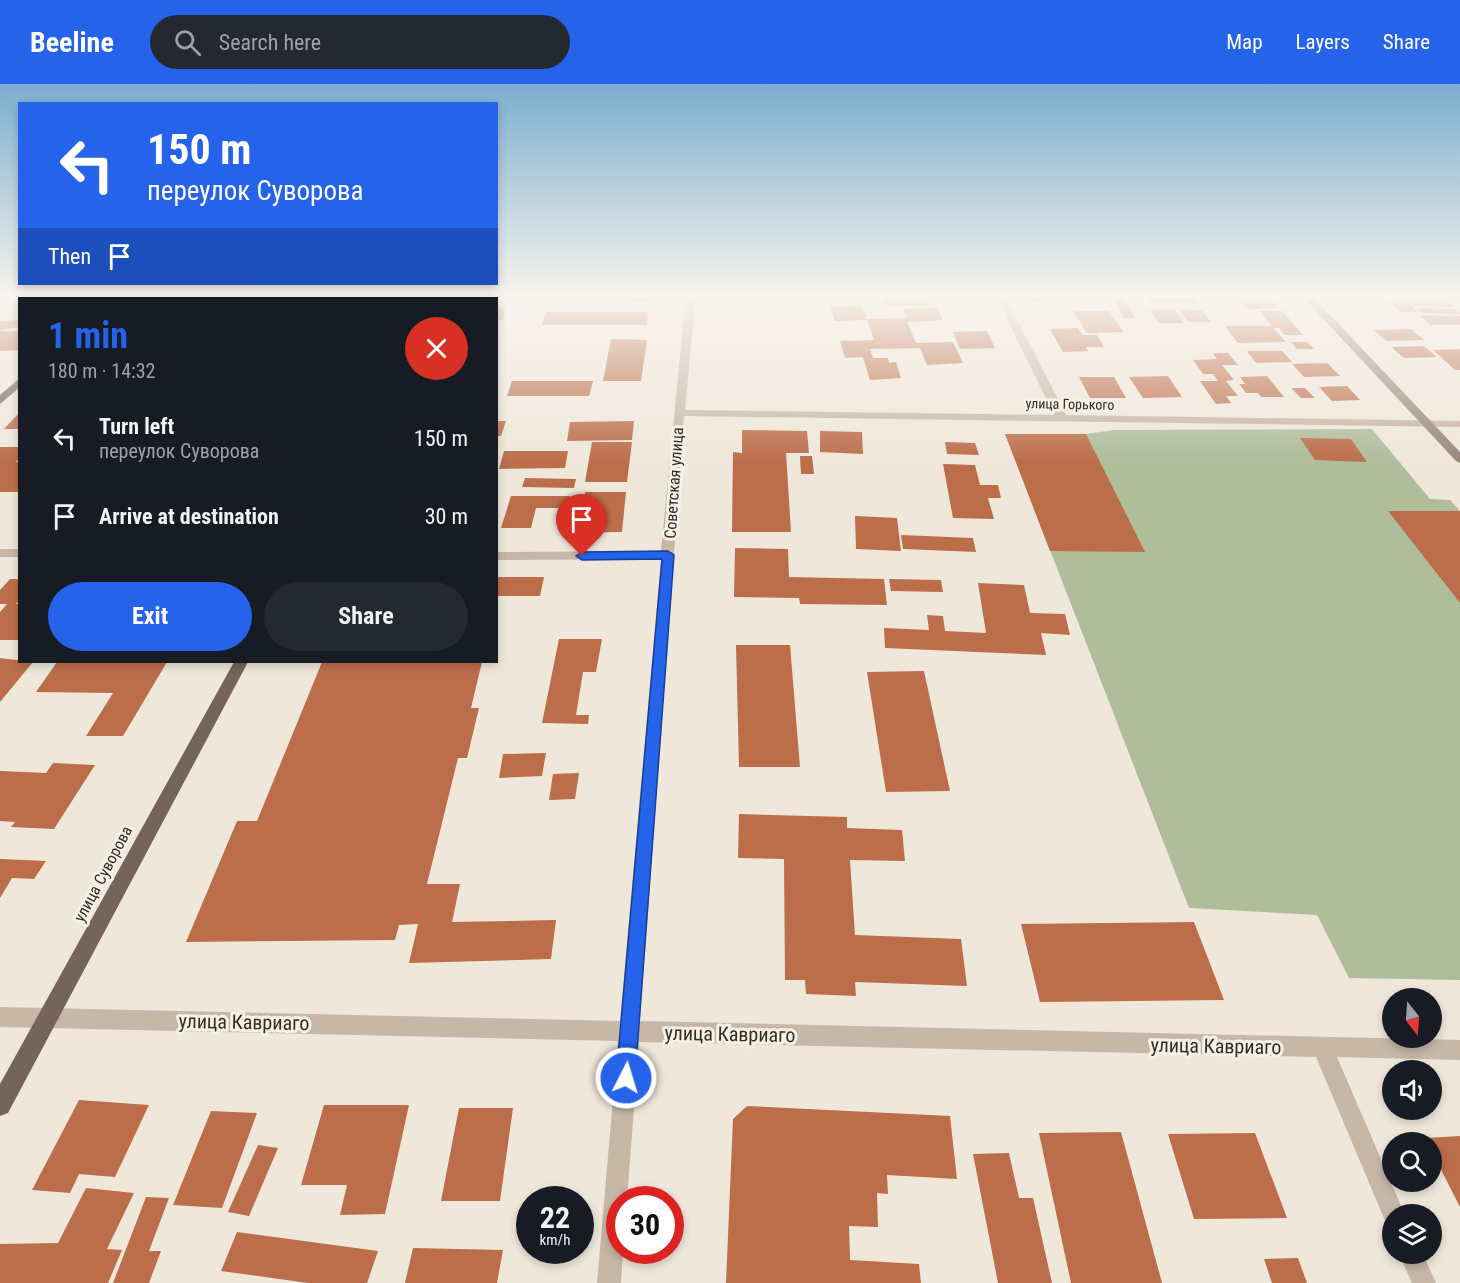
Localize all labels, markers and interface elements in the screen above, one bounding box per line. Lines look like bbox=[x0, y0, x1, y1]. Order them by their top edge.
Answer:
search box bbox=[150, 15, 570, 69]
text: Beeline bbox=[30, 26, 114, 59]
icon: search bbox=[171, 26, 204, 59]
text: Search here bbox=[219, 30, 321, 55]
text: Map bbox=[1226, 30, 1263, 54]
text: Layers bbox=[1296, 30, 1350, 54]
text: Share bbox=[1383, 30, 1430, 54]
text: 150 m bbox=[147, 125, 252, 174]
icon: left bbox=[48, 126, 126, 204]
text: переулок Суворова bbox=[147, 175, 364, 207]
icon: arrive bbox=[103, 240, 136, 273]
text: Then bbox=[48, 244, 91, 269]
text: 1 min bbox=[48, 315, 128, 357]
button: close bbox=[405, 317, 468, 380]
text: 180 m · 14:32 bbox=[48, 359, 155, 383]
street label: улица Горького bbox=[1025, 395, 1115, 413]
text: Turn left bbox=[99, 414, 174, 439]
icon: left bbox=[48, 422, 81, 455]
text: 150 m bbox=[414, 426, 468, 451]
street label: Советская улица bbox=[661, 427, 687, 539]
text: переулок Суворова bbox=[99, 439, 259, 463]
pin bbox=[556, 494, 607, 556]
icon: arrive bbox=[48, 500, 81, 533]
icon: arrive bbox=[565, 503, 598, 536]
text: Arrive at destination bbox=[99, 504, 279, 529]
text: 30 m bbox=[425, 504, 468, 529]
button: Exit bbox=[48, 582, 252, 651]
button: Share bbox=[264, 582, 468, 651]
street label: улица Суворова bbox=[70, 823, 136, 925]
north arrow bbox=[1382, 988, 1442, 1048]
map controls bbox=[1382, 988, 1442, 1264]
street label: улица Кавриаго bbox=[178, 1009, 310, 1035]
street label: улица Кавриаго bbox=[664, 1021, 796, 1047]
street label: улица Кавриаго bbox=[1150, 1033, 1282, 1059]
position arrow bbox=[594, 1046, 658, 1110]
button: sound bbox=[1382, 1060, 1442, 1120]
button: search bbox=[1382, 1132, 1442, 1192]
speed limit sign: 30 bbox=[606, 1186, 684, 1264]
text: 22 bbox=[540, 1200, 570, 1235]
button: layers bbox=[1382, 1204, 1442, 1264]
text: km/h bbox=[540, 1231, 570, 1249]

